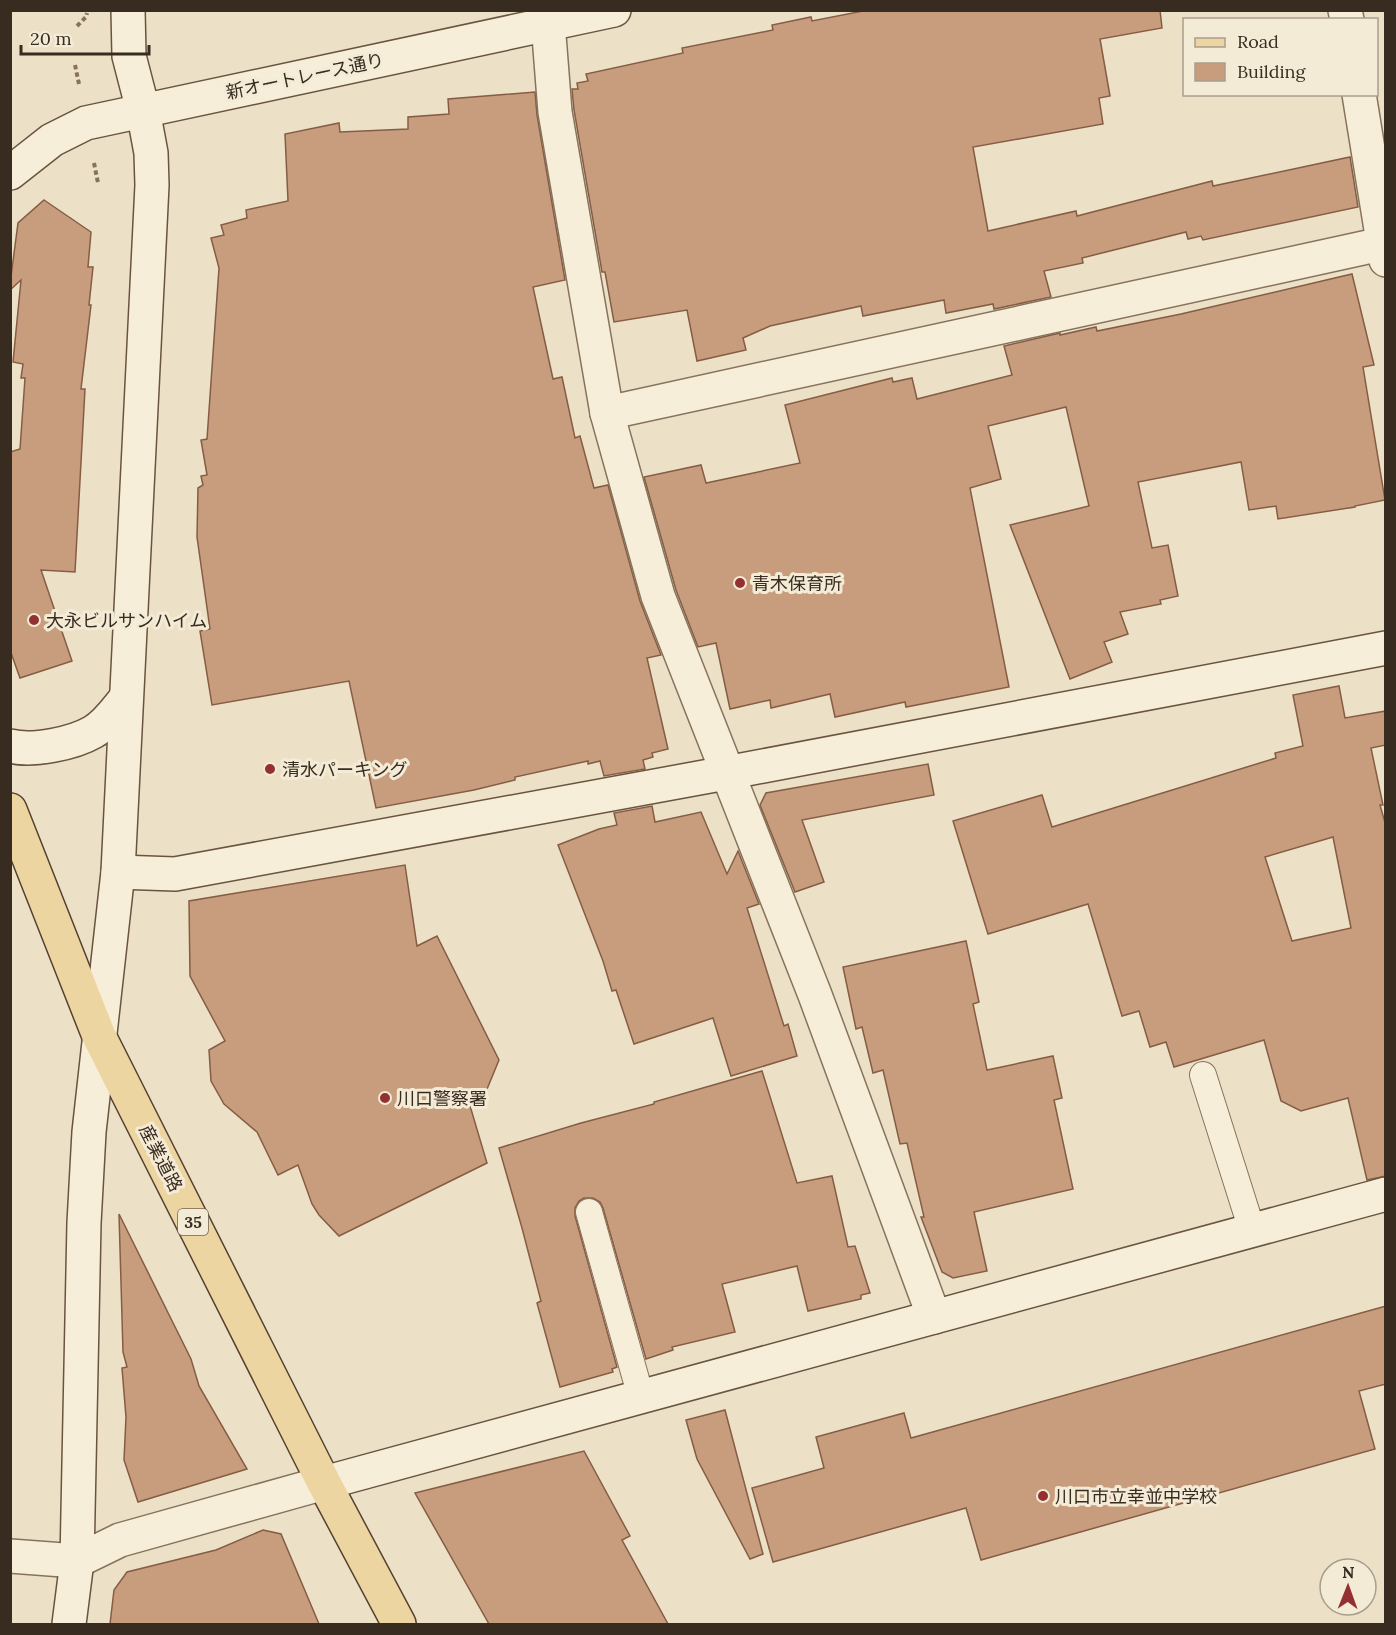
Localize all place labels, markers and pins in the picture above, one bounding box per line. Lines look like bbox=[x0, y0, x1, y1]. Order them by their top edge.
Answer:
place label: 青木保育所 bbox=[752, 572, 842, 595]
marker: 青木保育所 bbox=[733, 576, 747, 590]
place label: 大永ビルサンハイム bbox=[46, 609, 207, 632]
marker: 大永ビルサンハイム bbox=[27, 613, 41, 627]
place label: 清水パーキング bbox=[282, 758, 407, 781]
marker: 清水パーキング bbox=[263, 762, 277, 776]
place label: 川口警察署 bbox=[397, 1087, 487, 1110]
marker: 川口警察署 bbox=[378, 1091, 392, 1105]
place label: 川口市立幸並中学校 bbox=[1055, 1485, 1217, 1508]
marker: 川口市立幸並中学校 bbox=[1036, 1489, 1050, 1503]

